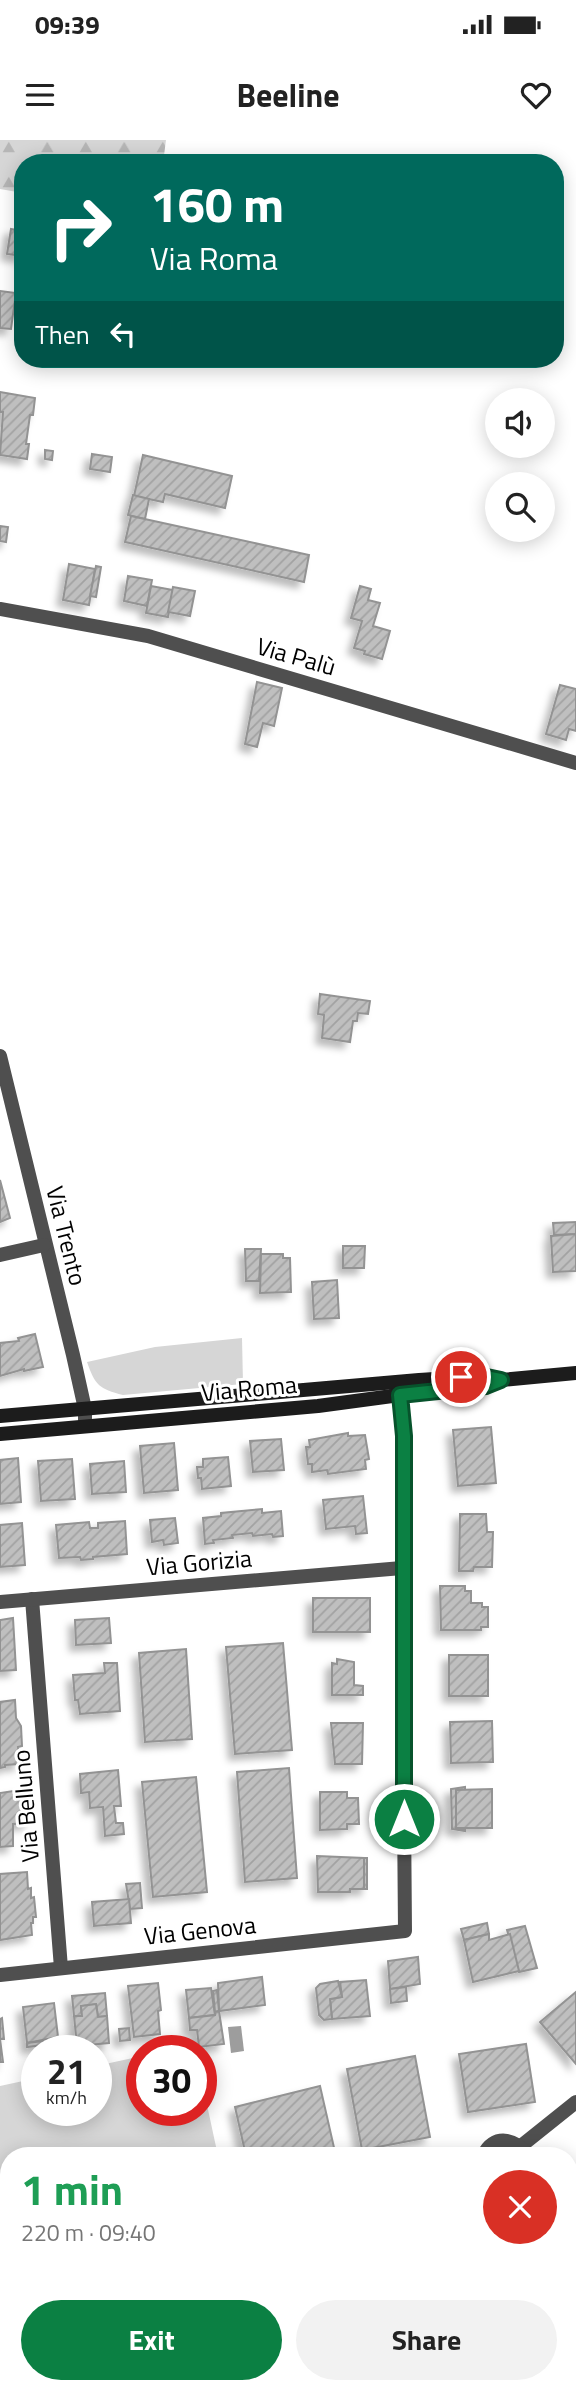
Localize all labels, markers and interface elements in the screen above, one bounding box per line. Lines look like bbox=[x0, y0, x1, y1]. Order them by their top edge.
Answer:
text: 09:39 bbox=[35, 5, 100, 44]
text: Beeline bbox=[236, 71, 340, 119]
icon: menu bbox=[21, 76, 59, 114]
icon: heart bbox=[517, 76, 555, 114]
text: 160 m bbox=[150, 166, 284, 241]
icon: right bbox=[35, 182, 126, 273]
text: Via Roma bbox=[150, 234, 278, 282]
text: Then bbox=[35, 315, 90, 354]
icon: left bbox=[104, 315, 142, 353]
map controls bbox=[485, 388, 555, 542]
button: sound bbox=[485, 388, 555, 458]
button: search bbox=[485, 472, 555, 542]
street label: Via Palù bbox=[252, 628, 340, 684]
street label: Via Trento bbox=[37, 1182, 97, 1289]
pin bbox=[431, 1347, 491, 1407]
icon: arrive bbox=[442, 1358, 480, 1396]
street label: Via Roma bbox=[200, 1366, 298, 1410]
street label: Via Gorizia bbox=[145, 1539, 253, 1585]
street label: Via Belluno bbox=[2, 1748, 48, 1864]
position arrow bbox=[367, 1782, 441, 1856]
street label: Via Genova bbox=[142, 1906, 258, 1954]
speed limit sign: 30 bbox=[126, 2035, 217, 2126]
text: 21 bbox=[47, 2044, 86, 2098]
text: km/h bbox=[46, 2084, 87, 2111]
text: 1 min bbox=[21, 2157, 123, 2221]
button: close bbox=[483, 2170, 557, 2244]
text: 220 m · 09:40 bbox=[21, 2215, 156, 2250]
button: Exit bbox=[21, 2300, 282, 2380]
button: Share bbox=[296, 2300, 557, 2380]

